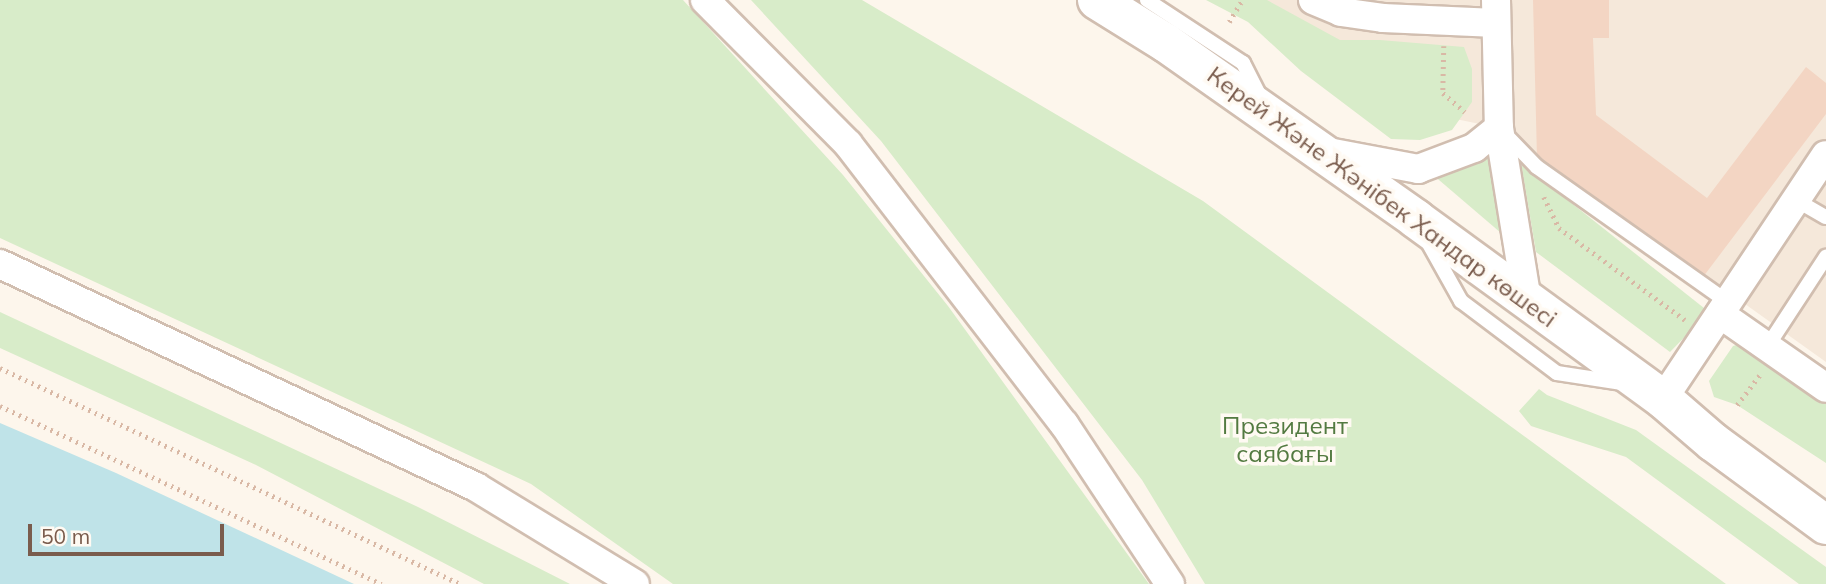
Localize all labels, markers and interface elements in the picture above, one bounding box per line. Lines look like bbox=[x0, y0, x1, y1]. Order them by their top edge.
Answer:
street label: Керей Және Жәнібек Хандар көшесі bbox=[1202, 61, 1562, 333]
park label: Президент саябағы bbox=[1222, 412, 1348, 468]
scale bar bbox=[32, 510, 228, 554]
text: 50 m bbox=[41, 523, 90, 549]

